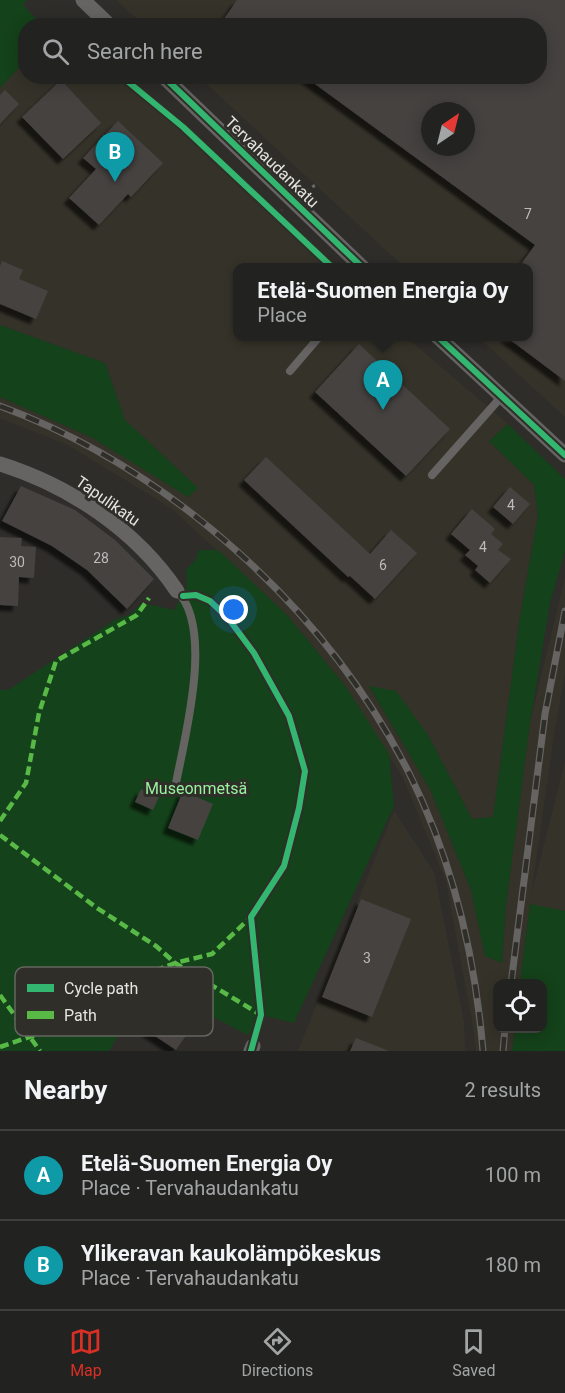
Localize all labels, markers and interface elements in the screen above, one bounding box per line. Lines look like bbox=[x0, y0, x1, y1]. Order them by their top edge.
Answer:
search box bbox=[18, 18, 547, 84]
icon: search bbox=[39, 35, 72, 68]
text: Search here bbox=[87, 39, 203, 64]
north arrow bbox=[421, 102, 475, 156]
street label: Tervahaudankatu bbox=[221, 112, 323, 212]
pin: B bbox=[96, 132, 134, 182]
house number: 7 bbox=[524, 206, 532, 222]
popup bbox=[233, 263, 533, 341]
text: Etelä-Suomen Energia Oy bbox=[257, 278, 509, 303]
text: Place bbox=[257, 303, 307, 327]
pin: A bbox=[364, 360, 403, 410]
street label: Tapulikatu bbox=[72, 472, 144, 530]
house number: 4 bbox=[507, 497, 515, 513]
house number: 4 bbox=[479, 539, 487, 555]
house number: 28 bbox=[93, 550, 109, 566]
house number: 30 bbox=[9, 554, 25, 570]
house number: 6 bbox=[379, 557, 387, 573]
your location bbox=[219, 595, 248, 624]
park label: Museonmetsä bbox=[145, 779, 247, 798]
house number: 3 bbox=[363, 950, 371, 966]
legend bbox=[15, 967, 213, 1036]
text: Cycle path bbox=[64, 979, 138, 998]
map controls bbox=[493, 979, 547, 1033]
button: locate bbox=[493, 979, 547, 1033]
text: Path bbox=[64, 1006, 97, 1025]
text: Nearby bbox=[24, 1075, 107, 1105]
text: 2 results bbox=[465, 1078, 541, 1102]
text: Etelä-Suomen Energia Oy bbox=[81, 1151, 332, 1176]
text: A bbox=[37, 1163, 50, 1187]
text: 100 m bbox=[485, 1163, 541, 1187]
text: Place · Tervahaudankatu bbox=[81, 1176, 299, 1200]
text: Ylikeravan kaukolämpökeskus bbox=[81, 1241, 381, 1266]
text: B bbox=[37, 1253, 50, 1277]
text: 180 m bbox=[485, 1253, 541, 1277]
text: Place · Tervahaudankatu bbox=[81, 1266, 299, 1290]
tab: Map bbox=[69, 1325, 102, 1380]
tab: Directions bbox=[241, 1325, 313, 1380]
tab: Saved bbox=[452, 1325, 496, 1380]

